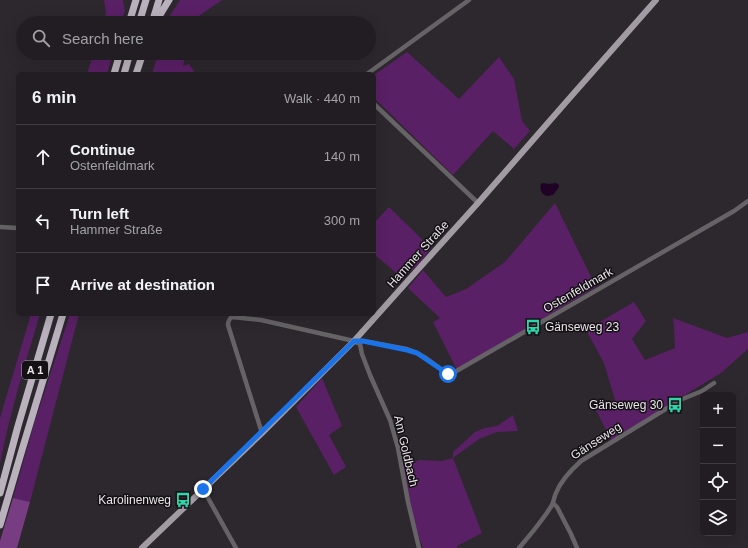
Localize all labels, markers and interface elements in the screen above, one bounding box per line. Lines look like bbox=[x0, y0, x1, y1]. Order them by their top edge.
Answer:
search box bbox=[16, 16, 376, 60]
icon: search bbox=[30, 27, 52, 49]
text: Search here bbox=[62, 30, 144, 47]
text: 6 min bbox=[32, 88, 76, 107]
text: Walk · 440 m bbox=[284, 91, 360, 106]
text: Continue bbox=[70, 141, 135, 158]
icon: ahead bbox=[32, 146, 54, 168]
text: 140 m bbox=[324, 149, 360, 164]
text: Ostenfeldmark bbox=[70, 158, 155, 173]
text: Turn left bbox=[70, 205, 129, 222]
icon: left bbox=[32, 210, 54, 232]
text: 300 m bbox=[324, 213, 360, 228]
street label: Hammer Straße bbox=[384, 217, 452, 290]
text: Hammer Straße bbox=[70, 222, 162, 237]
street label: Ostenfeldmark bbox=[541, 264, 616, 316]
icon: arrive bbox=[32, 274, 54, 296]
text: Arrive at destination bbox=[70, 276, 215, 293]
bus stop icon: Gänseweg 23 bbox=[524, 318, 542, 336]
place label: Gänseweg 23 bbox=[545, 320, 619, 334]
road number: A 1 bbox=[22, 361, 48, 379]
route start bbox=[439, 365, 457, 383]
map controls bbox=[700, 392, 736, 536]
button: + bbox=[700, 392, 736, 428]
bus stop icon: Gänseweg 30 bbox=[666, 396, 684, 414]
place label: Gänseweg 30 bbox=[589, 398, 663, 412]
street label: Am Goldbach bbox=[391, 414, 421, 488]
street label: Gänseweg bbox=[568, 420, 624, 462]
button: − bbox=[700, 428, 736, 464]
button: locate bbox=[700, 464, 736, 500]
route end bbox=[194, 480, 212, 498]
bus stop icon: Karolinenweg bbox=[174, 491, 192, 509]
place label: Karolinenweg bbox=[98, 493, 171, 507]
button: layers bbox=[700, 500, 736, 536]

